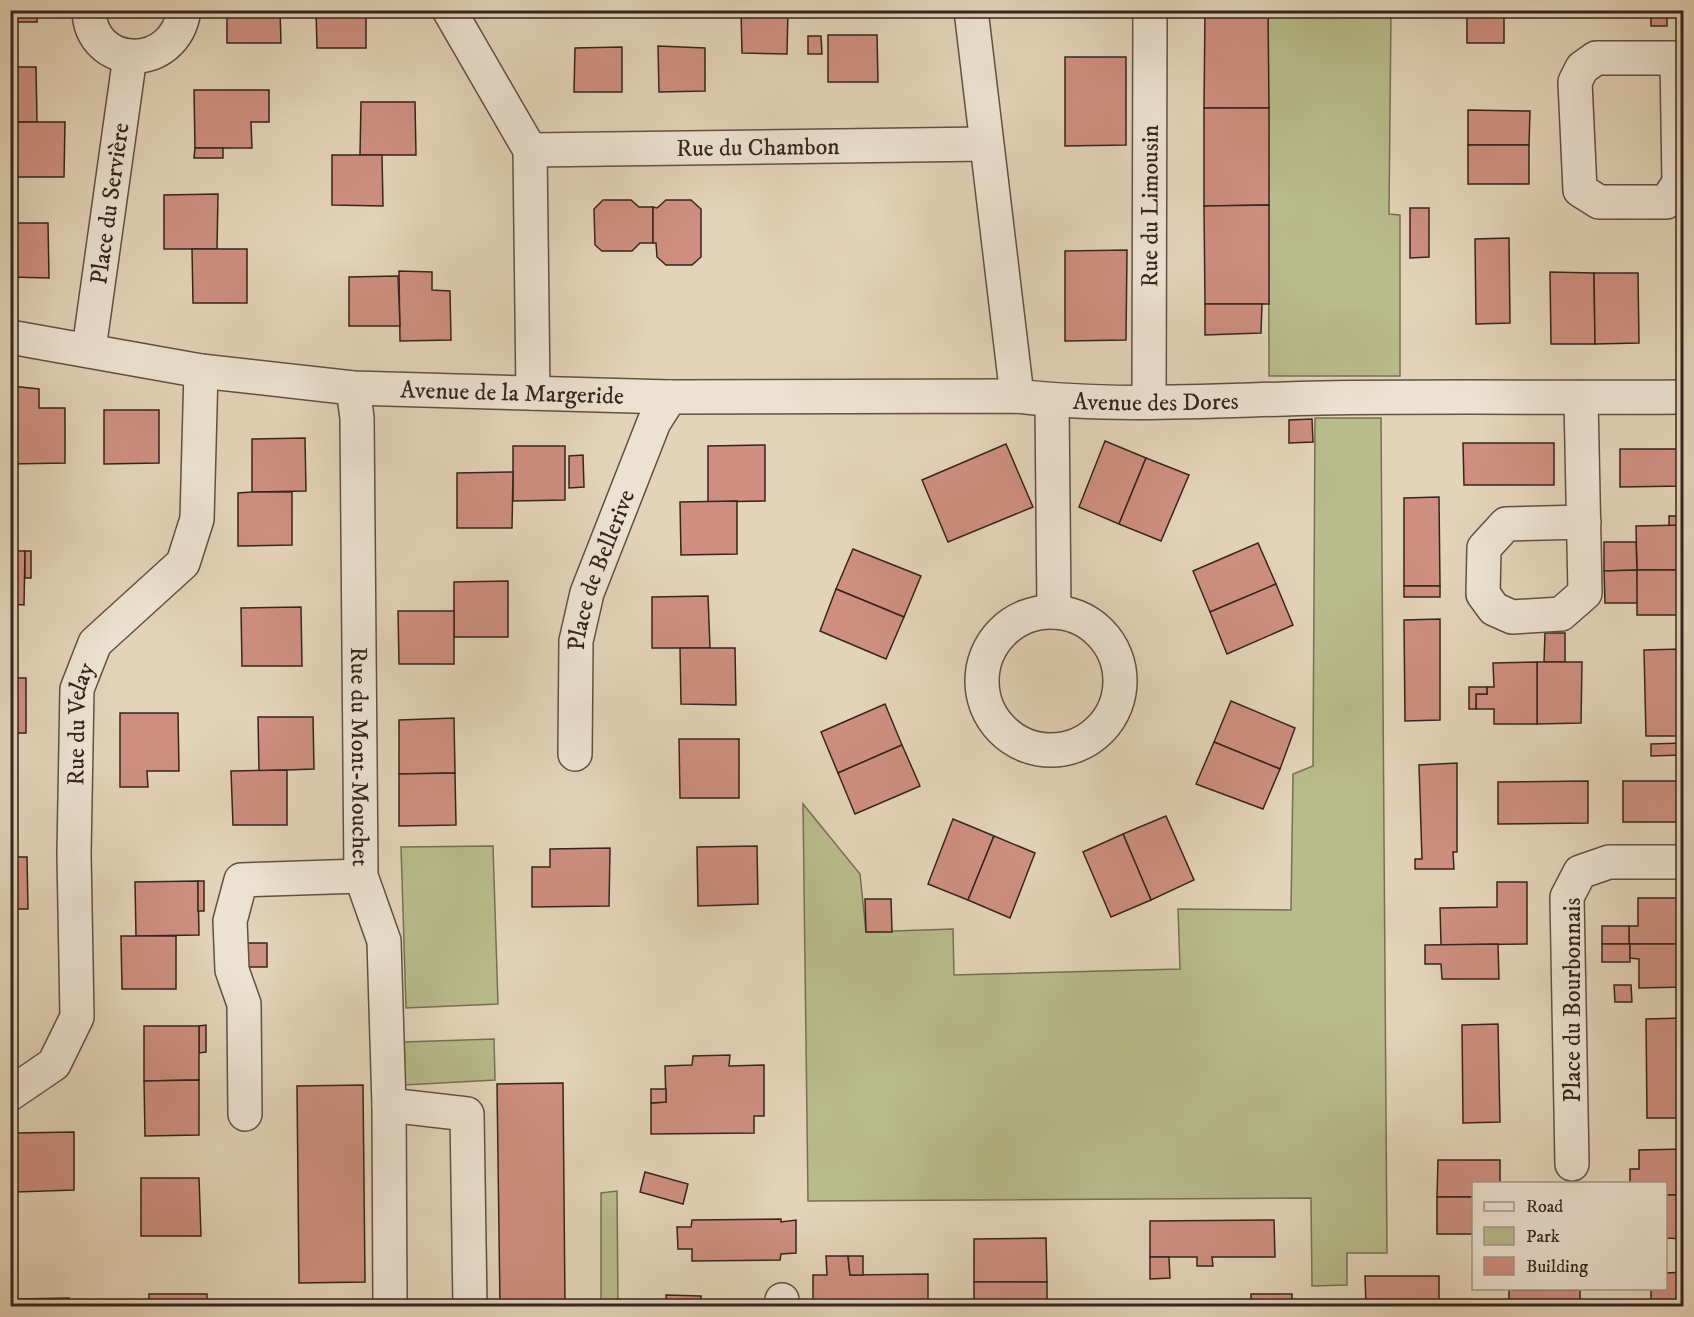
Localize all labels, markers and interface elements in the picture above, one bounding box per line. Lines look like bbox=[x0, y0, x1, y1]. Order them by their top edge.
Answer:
street label: Place du Servière bbox=[84, 121, 137, 286]
street label: Rue du Limousin bbox=[1135, 124, 1166, 287]
street label: Rue du Chambon bbox=[676, 132, 840, 164]
street label: Avenue de la Margeride bbox=[400, 375, 624, 412]
street label: Avenue des Dores bbox=[1072, 386, 1239, 418]
street label: Place de Bellerive bbox=[562, 485, 642, 651]
street label: Rue du Mont-Mouchet bbox=[343, 647, 375, 867]
street label: Rue du Velay bbox=[61, 658, 102, 786]
street label: Place du Bourbonnais bbox=[1558, 897, 1588, 1103]
legend bbox=[1472, 1182, 1667, 1290]
text: Road bbox=[1526, 1196, 1563, 1218]
text: Park bbox=[1526, 1226, 1560, 1248]
text: Building bbox=[1526, 1256, 1588, 1278]

